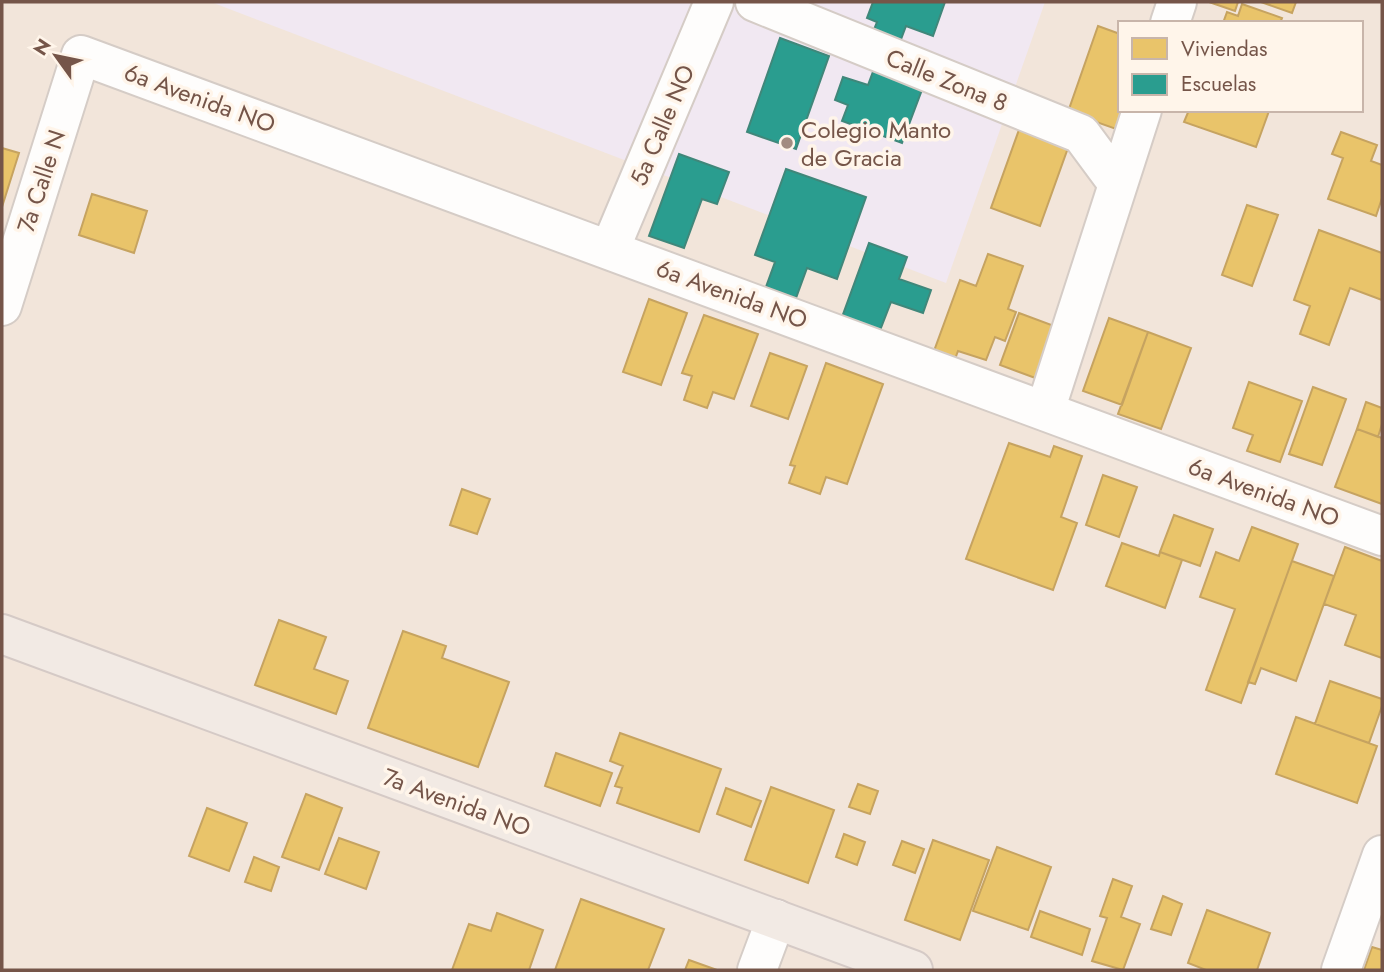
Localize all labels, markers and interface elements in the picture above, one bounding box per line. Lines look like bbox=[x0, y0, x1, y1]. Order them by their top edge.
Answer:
north arrow bbox=[21, 21, 91, 91]
legend bbox=[1118, 21, 1363, 112]
text: N bbox=[27, 33, 58, 61]
text: Viviendas bbox=[1181, 34, 1267, 64]
street label: Calle Zona 8 bbox=[881, 40, 1013, 120]
street label: 6a Avenida NO bbox=[119, 54, 281, 142]
street label: 5a Calle NO bbox=[621, 59, 703, 191]
text: Escuelas bbox=[1181, 69, 1256, 99]
place label: Colegio Manto de Gracia bbox=[801, 112, 951, 175]
street label: 7a Calle N bbox=[8, 125, 74, 237]
marker: Colegio Manto de Gracia bbox=[779, 135, 795, 151]
street label: 6a Avenida NO bbox=[651, 250, 813, 338]
street label: 6a Avenida NO bbox=[1183, 448, 1345, 536]
street label: 7a Avenida NO bbox=[378, 759, 536, 845]

